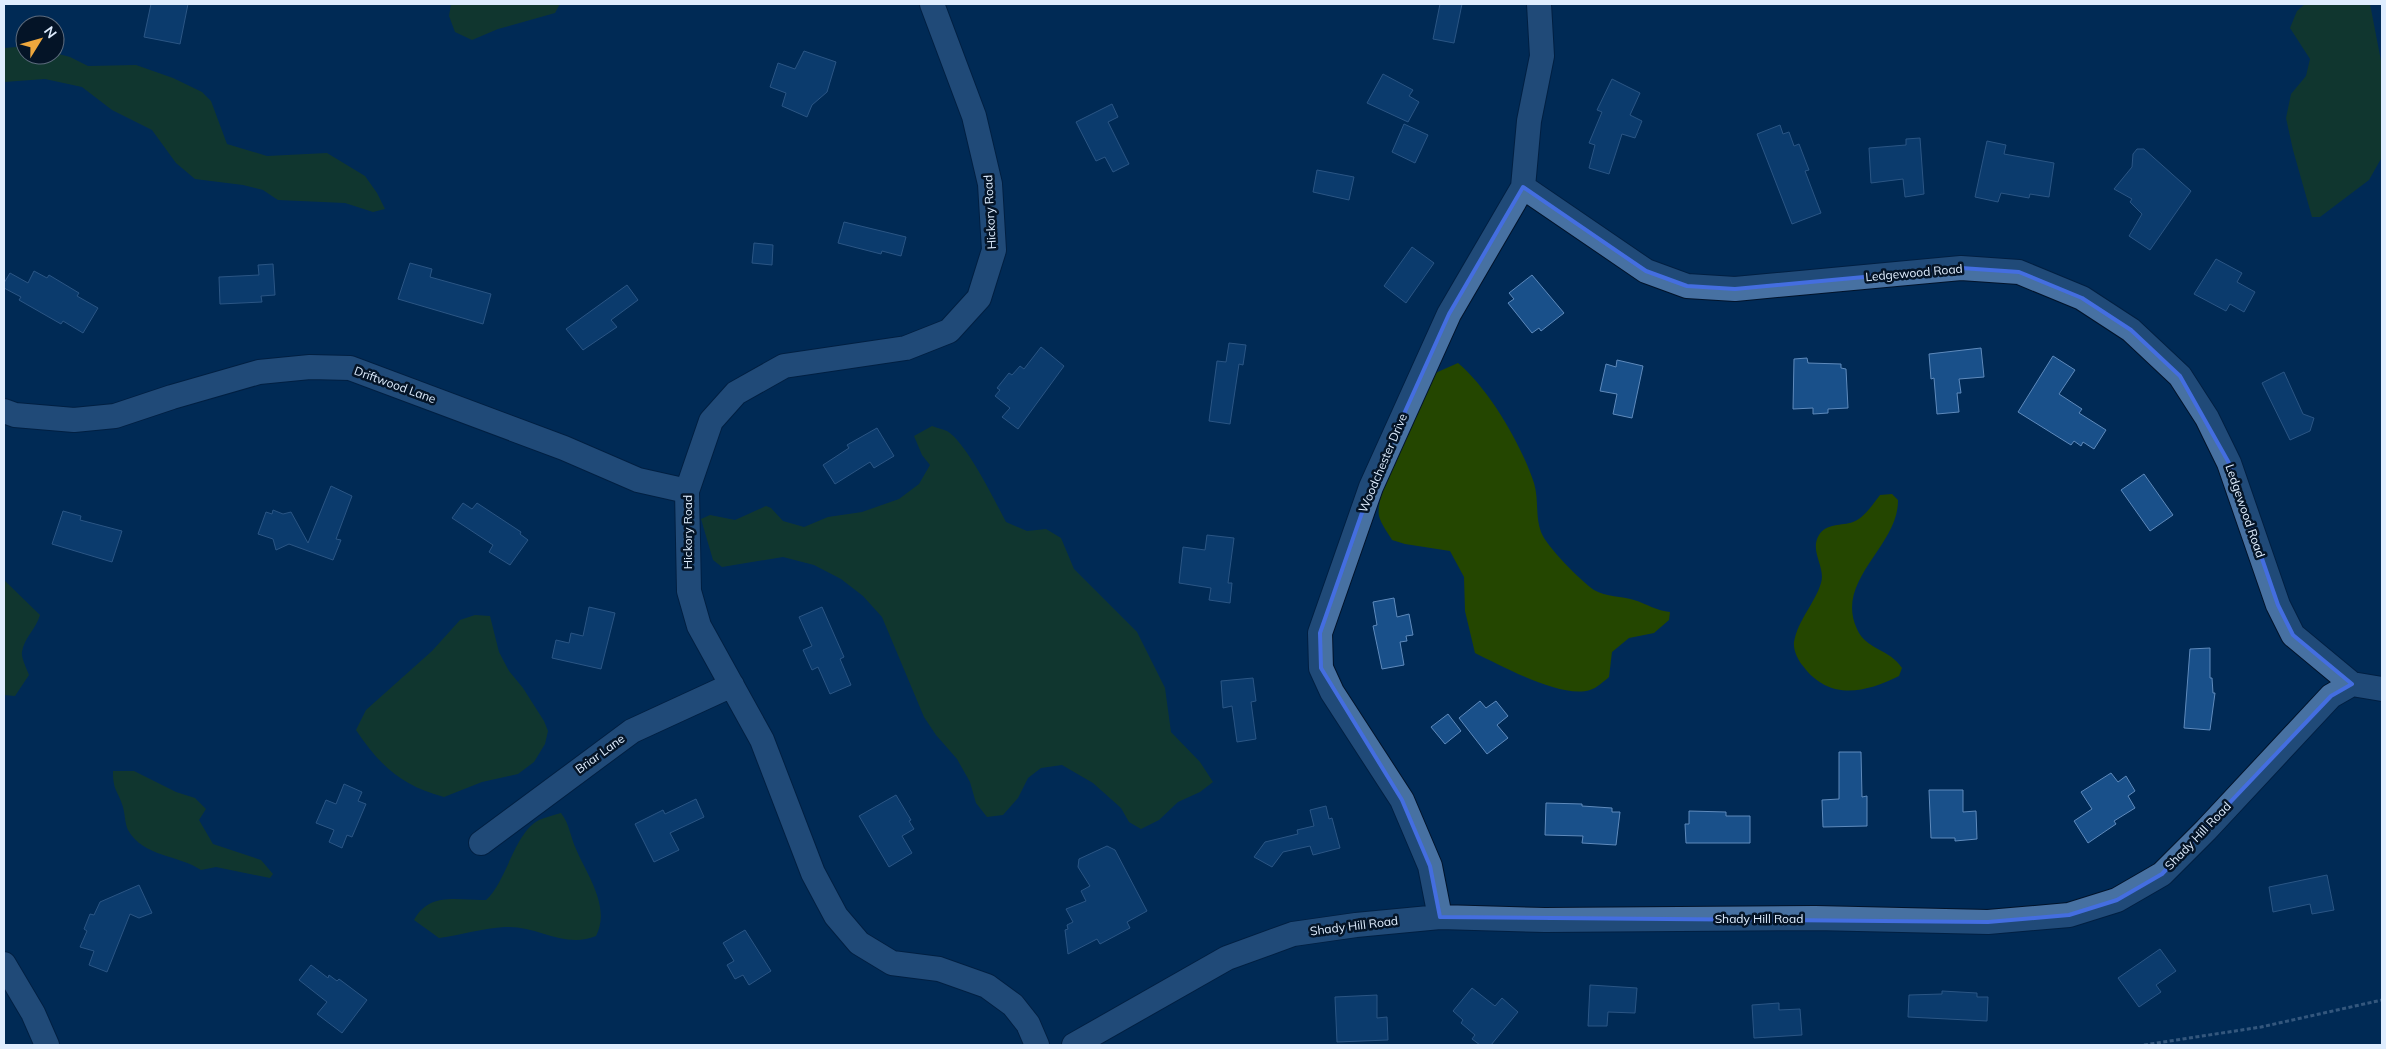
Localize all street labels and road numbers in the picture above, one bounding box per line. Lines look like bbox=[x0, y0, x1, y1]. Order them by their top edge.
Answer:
street label: Hickory Road bbox=[980, 174, 999, 250]
street label: Ledgewood Road bbox=[1865, 261, 1963, 284]
street label: Driftwood Lane bbox=[352, 363, 438, 406]
street label: Woodchester Drive bbox=[1355, 411, 1410, 515]
street label: Ledgewood Road bbox=[2222, 462, 2268, 559]
street label: Hickory Road bbox=[680, 495, 695, 569]
street label: Briar Lane bbox=[572, 731, 627, 777]
street label: Shady Hill Road bbox=[2161, 799, 2234, 873]
street label: Shady Hill Road bbox=[1715, 911, 1803, 926]
street label: Shady Hill Road bbox=[1309, 913, 1399, 938]

